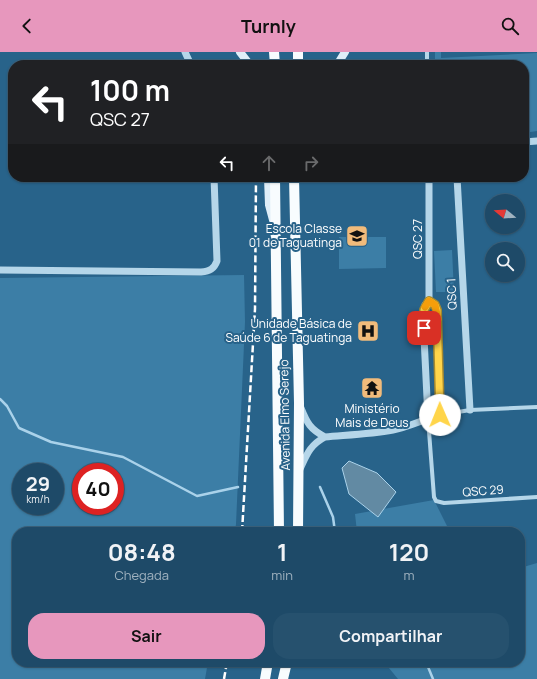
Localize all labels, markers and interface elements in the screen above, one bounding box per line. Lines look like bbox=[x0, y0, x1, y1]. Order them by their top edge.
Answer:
text: Turnly bbox=[241, 14, 296, 38]
icon: back bbox=[16, 15, 38, 37]
icon: search bbox=[499, 15, 521, 37]
text: 100 m bbox=[90, 71, 170, 109]
icon: left bbox=[24, 76, 76, 128]
text: QSC 27 bbox=[90, 107, 150, 131]
icon: left bbox=[216, 152, 238, 174]
icon: ahead bbox=[258, 152, 280, 174]
icon: right bbox=[300, 152, 322, 174]
north arrow bbox=[485, 194, 525, 234]
map controls bbox=[485, 194, 525, 282]
street label: QSC 27 bbox=[409, 219, 426, 259]
place label: Escola Classe 01 de Taguatinga bbox=[249, 220, 342, 251]
school or university icon: Escola Classe 01 de Taguatinga bbox=[344, 223, 370, 249]
button: search bbox=[485, 242, 525, 282]
street label: QSC 1 bbox=[442, 278, 461, 310]
pin bbox=[407, 311, 441, 345]
place label: Unidade Básica de Saúde 6 de Taguatinga bbox=[226, 315, 352, 346]
icon: arrive bbox=[413, 317, 435, 339]
hospital icon: Unidade Básica de Saúde 6 de Taguatinga bbox=[355, 318, 381, 344]
street label: Avenida Elmo Serejo bbox=[275, 359, 294, 471]
temple icon: Ministério Mais de Deus bbox=[359, 375, 385, 401]
position arrow bbox=[419, 394, 461, 436]
place label: Ministério Mais de Deus bbox=[335, 400, 409, 431]
speed limit sign: 40 bbox=[72, 463, 124, 515]
text: 29 bbox=[26, 470, 50, 497]
street label: QSC 29 bbox=[462, 481, 504, 500]
text: km/h bbox=[26, 492, 50, 506]
text: 08:48 bbox=[108, 535, 176, 568]
text: 1 bbox=[277, 535, 287, 568]
text: 120 bbox=[389, 535, 429, 568]
text: Chegada bbox=[114, 566, 169, 584]
text: min bbox=[271, 566, 293, 584]
text: m bbox=[404, 566, 415, 584]
button: Sair bbox=[28, 613, 265, 659]
button: Compartilhar bbox=[273, 613, 509, 659]

